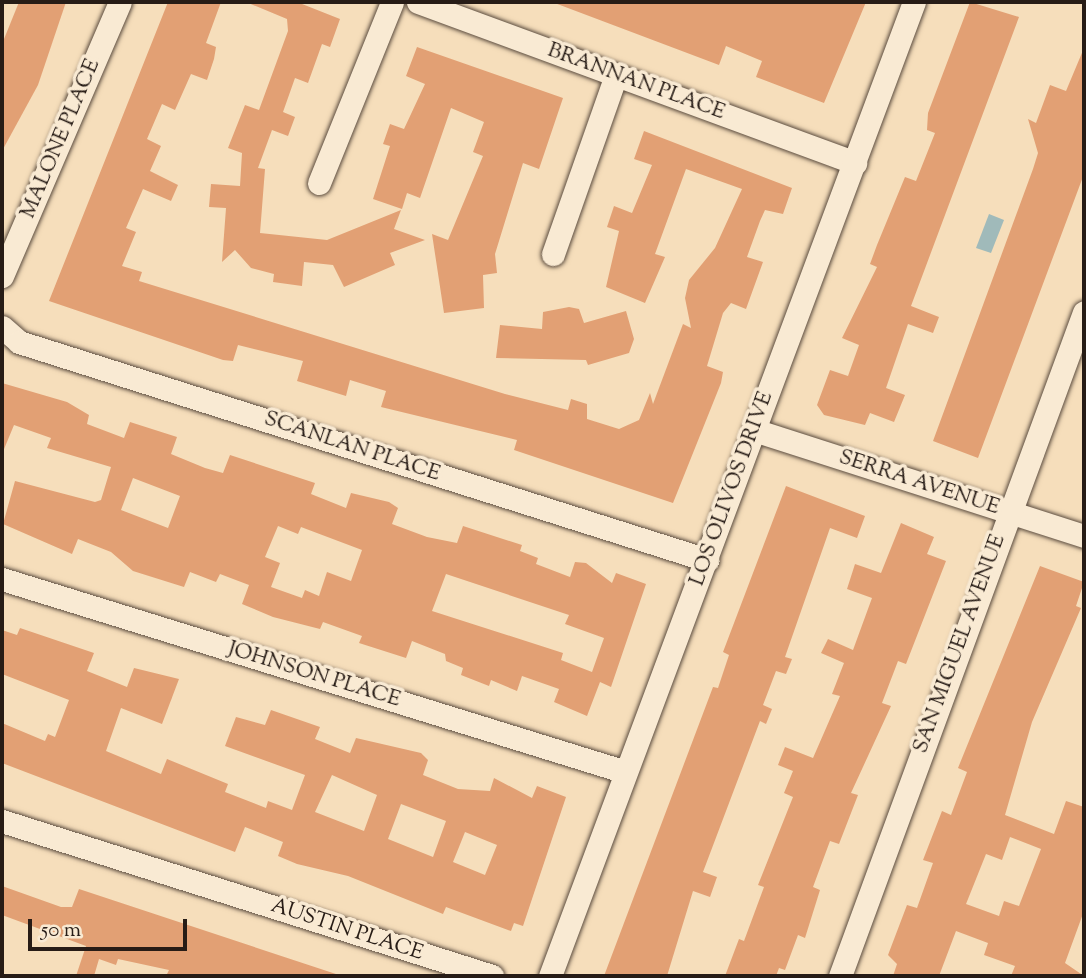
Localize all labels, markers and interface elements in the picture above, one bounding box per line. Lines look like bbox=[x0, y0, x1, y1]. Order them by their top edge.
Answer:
street label: BRANNAN PLACE bbox=[544, 38, 728, 126]
street label: MALONE PLACE bbox=[16, 56, 106, 222]
street label: LOS OLIVOS DRIVE bbox=[685, 389, 779, 589]
street label: SCANLAN PLACE bbox=[261, 407, 443, 487]
street label: SERRA AVENUE bbox=[836, 445, 1002, 521]
street label: SAN MIGUEL AVENUE bbox=[909, 531, 1011, 757]
street label: JOHNSON PLACE bbox=[225, 637, 403, 713]
street label: AUSTIN PLACE bbox=[268, 894, 426, 966]
scale bar bbox=[32, 904, 191, 948]
text: 50 m bbox=[41, 916, 81, 946]

